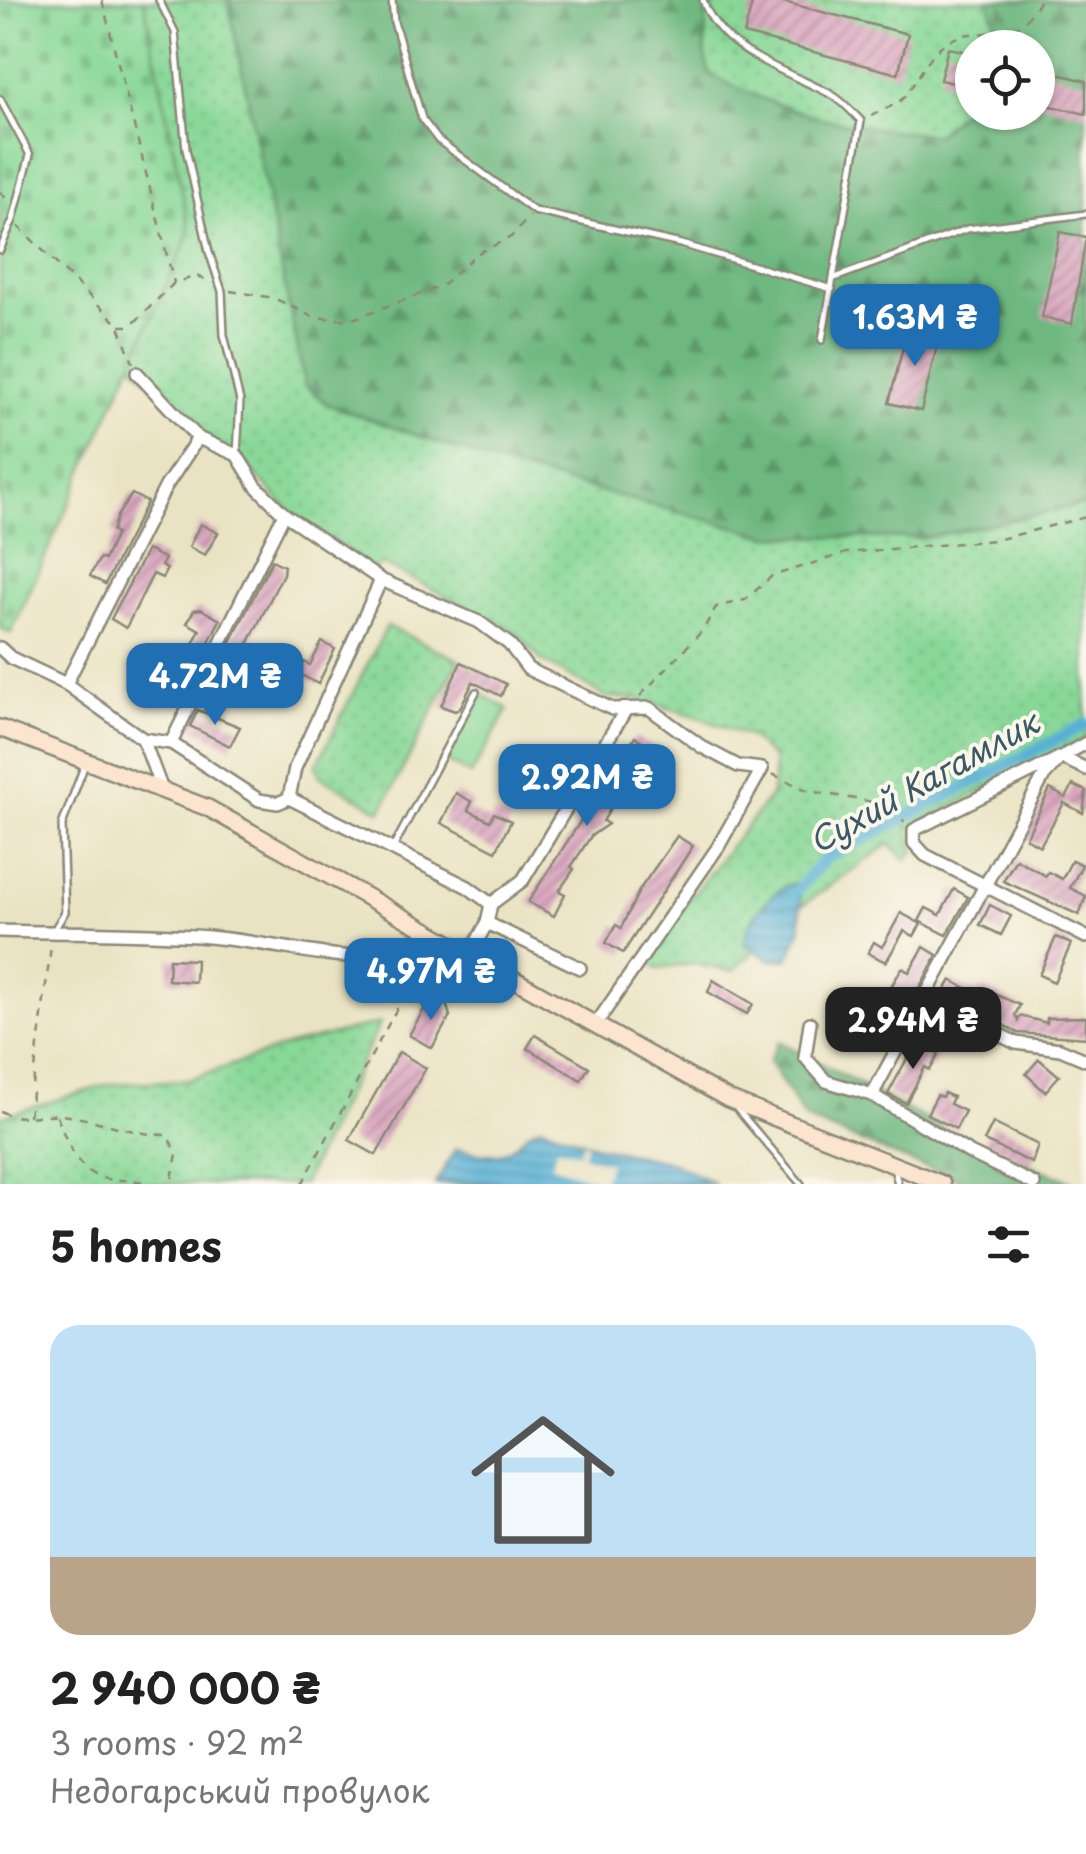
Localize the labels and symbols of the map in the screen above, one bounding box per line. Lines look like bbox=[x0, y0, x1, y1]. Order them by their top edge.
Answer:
pin: 1.63M ₴ bbox=[823, 284, 1007, 369]
pin: 4.72M ₴ bbox=[123, 643, 307, 728]
water label: Сухий Кагамлик bbox=[799, 696, 1049, 864]
pin: 2.92M ₴ bbox=[495, 744, 679, 829]
pin: 4.97M ₴ bbox=[339, 938, 523, 1023]
pin: 2.94M ₴ bbox=[821, 987, 1005, 1072]

